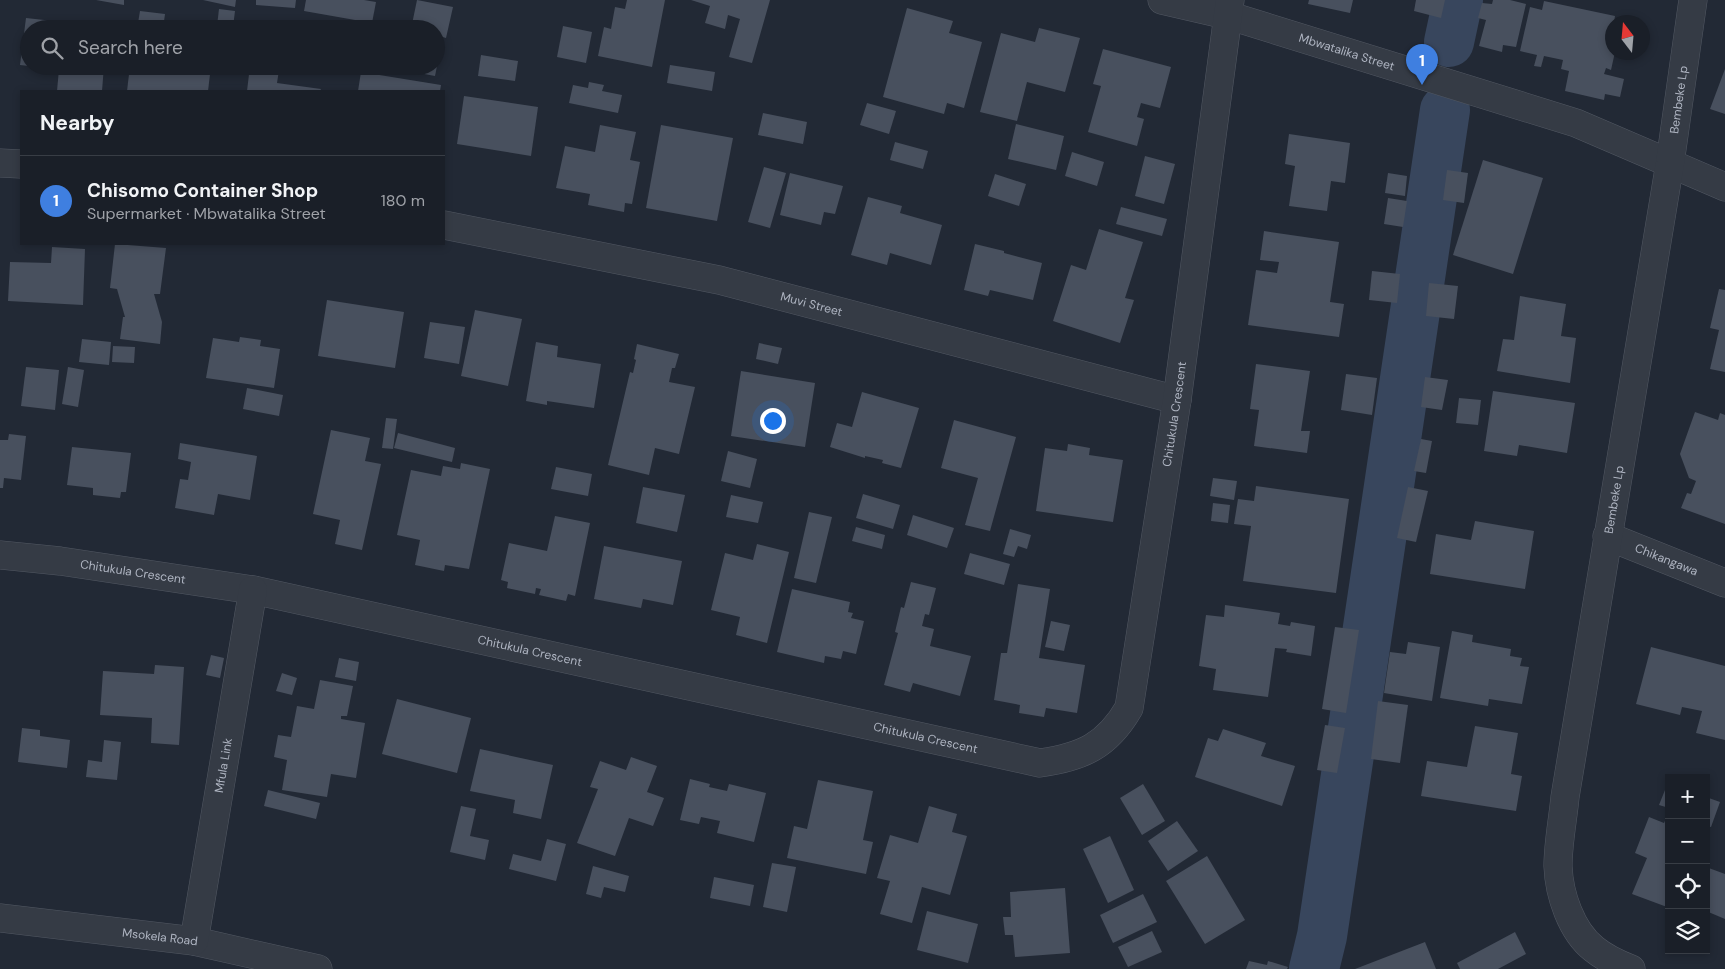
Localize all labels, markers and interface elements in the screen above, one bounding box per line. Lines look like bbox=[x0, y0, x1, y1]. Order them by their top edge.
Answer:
north arrow bbox=[1605, 15, 1650, 60]
search box bbox=[20, 20, 445, 75]
street label: Mbwatalika Street bbox=[1297, 30, 1397, 74]
icon: search bbox=[38, 34, 66, 62]
text: Search here bbox=[78, 35, 183, 60]
pin: 1 bbox=[1406, 44, 1438, 85]
street label: Bembeke Lp bbox=[1666, 65, 1692, 135]
text: Nearby bbox=[40, 109, 114, 137]
text: Chisomo Container Shop bbox=[87, 178, 318, 203]
text: 1 bbox=[53, 190, 59, 211]
text: 180 m bbox=[381, 190, 425, 211]
text: Supermarket · Mbwatalika Street bbox=[87, 203, 326, 224]
street label: Muvi Street bbox=[779, 288, 844, 320]
street label: Chitukula Crescent bbox=[1159, 360, 1190, 468]
your location bbox=[760, 408, 786, 434]
street label: Bembeke Lp bbox=[1601, 464, 1628, 535]
street label: Chikangawa bbox=[1633, 540, 1700, 579]
street label: Chitukula Crescent bbox=[79, 556, 187, 588]
street label: Chitukula Crescent bbox=[476, 632, 584, 670]
street label: Chitukula Crescent bbox=[872, 719, 979, 757]
street label: Mfula Link bbox=[211, 737, 236, 794]
map controls bbox=[1665, 774, 1710, 954]
button: + bbox=[1665, 774, 1710, 819]
button: − bbox=[1665, 819, 1710, 864]
button: locate bbox=[1665, 864, 1710, 909]
button: layers bbox=[1665, 909, 1710, 954]
street label: Msokela Road bbox=[121, 925, 199, 949]

